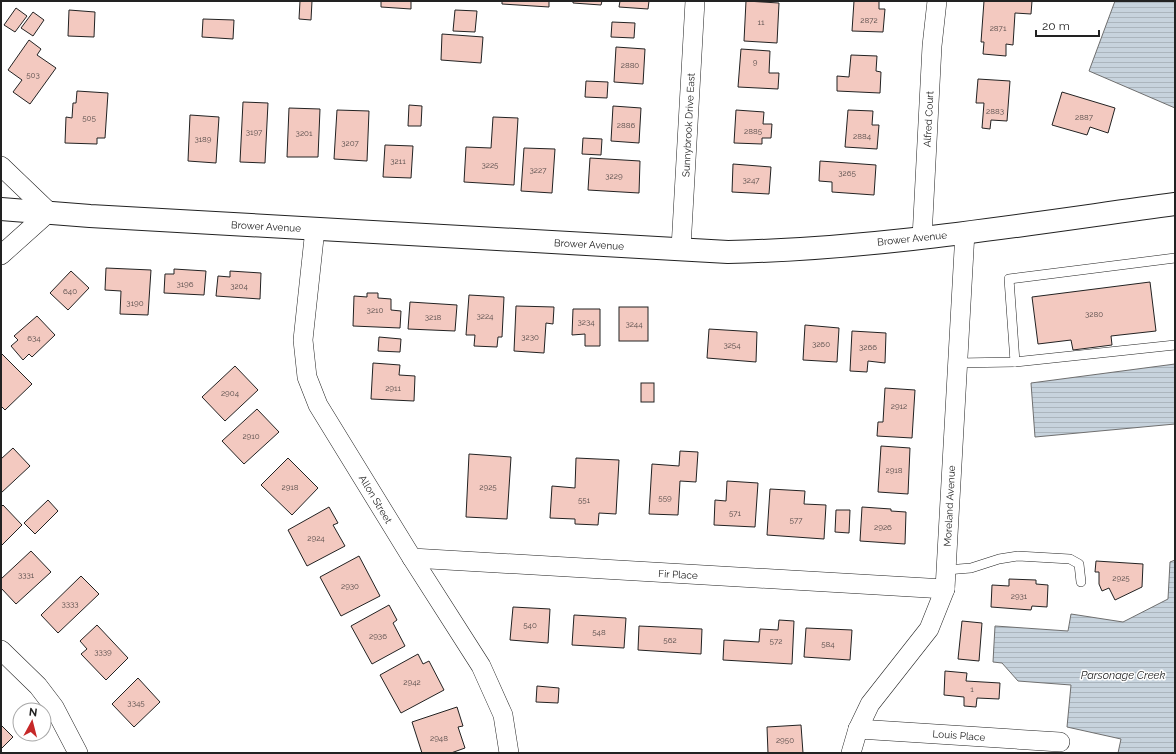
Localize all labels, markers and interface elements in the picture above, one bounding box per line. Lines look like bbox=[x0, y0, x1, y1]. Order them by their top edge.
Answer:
scale bar bbox=[1036, 12, 1099, 38]
house number: 2872 bbox=[860, 15, 878, 25]
house number: 11 bbox=[758, 17, 765, 27]
text: 20 m bbox=[1042, 19, 1070, 33]
house number: 2871 bbox=[990, 23, 1007, 33]
house number: 9 bbox=[753, 57, 758, 67]
house number: 2880 bbox=[621, 60, 639, 70]
house number: 503 bbox=[26, 70, 40, 80]
street label: Sunnybrook Drive East bbox=[680, 72, 697, 177]
street label: Alfred Court bbox=[922, 90, 936, 147]
house number: 2883 bbox=[986, 106, 1004, 116]
house number: 2887 bbox=[1075, 112, 1094, 122]
house number: 505 bbox=[82, 113, 96, 123]
house number: 2886 bbox=[617, 120, 635, 130]
house number: 2885 bbox=[744, 126, 763, 136]
house number: 3197 bbox=[246, 127, 263, 137]
house number: 3201 bbox=[296, 128, 313, 138]
house number: 2884 bbox=[853, 131, 872, 141]
house number: 3189 bbox=[194, 134, 212, 144]
house number: 3207 bbox=[341, 138, 359, 148]
house number: 3211 bbox=[390, 156, 406, 166]
house number: 3225 bbox=[482, 160, 499, 170]
house number: 3227 bbox=[530, 165, 547, 175]
house number: 3265 bbox=[838, 168, 856, 178]
house number: 3229 bbox=[605, 171, 623, 181]
house number: 3247 bbox=[742, 175, 760, 185]
street label: Brower Avenue bbox=[231, 219, 301, 234]
street label: Brower Avenue bbox=[877, 229, 948, 248]
street label: Brower Avenue bbox=[554, 237, 624, 252]
house number: 3196 bbox=[176, 279, 194, 289]
house number: 3204 bbox=[230, 281, 248, 291]
house number: 640 bbox=[63, 286, 77, 296]
house number: 3190 bbox=[126, 298, 144, 308]
house number: 3210 bbox=[367, 305, 383, 315]
house number: 3280 bbox=[1085, 309, 1103, 319]
house number: 3224 bbox=[477, 311, 494, 321]
house number: 3218 bbox=[425, 312, 442, 322]
house number: 3234 bbox=[577, 317, 595, 327]
house number: 3244 bbox=[625, 319, 643, 329]
house number: 3230 bbox=[521, 332, 539, 342]
house number: 634 bbox=[27, 333, 41, 343]
house number: 3260 bbox=[812, 339, 830, 349]
house number: 3254 bbox=[723, 340, 741, 350]
house number: 3266 bbox=[859, 342, 877, 352]
house number: 2911 bbox=[385, 383, 401, 393]
house number: 2904 bbox=[221, 388, 240, 398]
house number: 2912 bbox=[891, 401, 907, 411]
house number: 2910 bbox=[242, 431, 260, 441]
house number: 2918 bbox=[885, 465, 903, 475]
street label: Moreland Avenue bbox=[942, 465, 957, 547]
street label: Allon Street bbox=[357, 473, 395, 526]
house number: 2918 bbox=[281, 482, 299, 492]
house number: 2925 bbox=[479, 482, 497, 492]
house number: 559 bbox=[658, 493, 672, 503]
house number: 551 bbox=[578, 495, 591, 505]
house number: 571 bbox=[729, 508, 742, 518]
house number: 577 bbox=[790, 515, 803, 525]
house number: 2926 bbox=[874, 522, 892, 532]
house number: 2924 bbox=[307, 533, 325, 543]
street label: Fir Place bbox=[658, 568, 698, 581]
house number: 3331 bbox=[18, 570, 35, 580]
house number: 2925 bbox=[1112, 573, 1130, 583]
house number: 2930 bbox=[341, 581, 359, 591]
house number: 2931 bbox=[1011, 591, 1028, 601]
house number: 3333 bbox=[61, 599, 79, 609]
house number: 540 bbox=[523, 620, 537, 630]
house number: 548 bbox=[592, 627, 606, 637]
house number: 2936 bbox=[369, 631, 387, 641]
house number: 562 bbox=[663, 635, 677, 645]
house number: 572 bbox=[770, 636, 782, 646]
house number: 584 bbox=[821, 639, 835, 649]
house number: 3339 bbox=[94, 647, 112, 657]
water label: Parsonage Creek bbox=[1081, 669, 1165, 682]
house number: 2942 bbox=[403, 677, 421, 687]
house number: 1 bbox=[970, 684, 974, 694]
house number: 3345 bbox=[127, 698, 145, 708]
north arrow bbox=[12, 702, 52, 742]
text: N bbox=[28, 706, 38, 720]
street label: Louis Place bbox=[932, 728, 986, 743]
house number: 2948 bbox=[430, 733, 448, 743]
house number: 2950 bbox=[776, 735, 794, 745]

